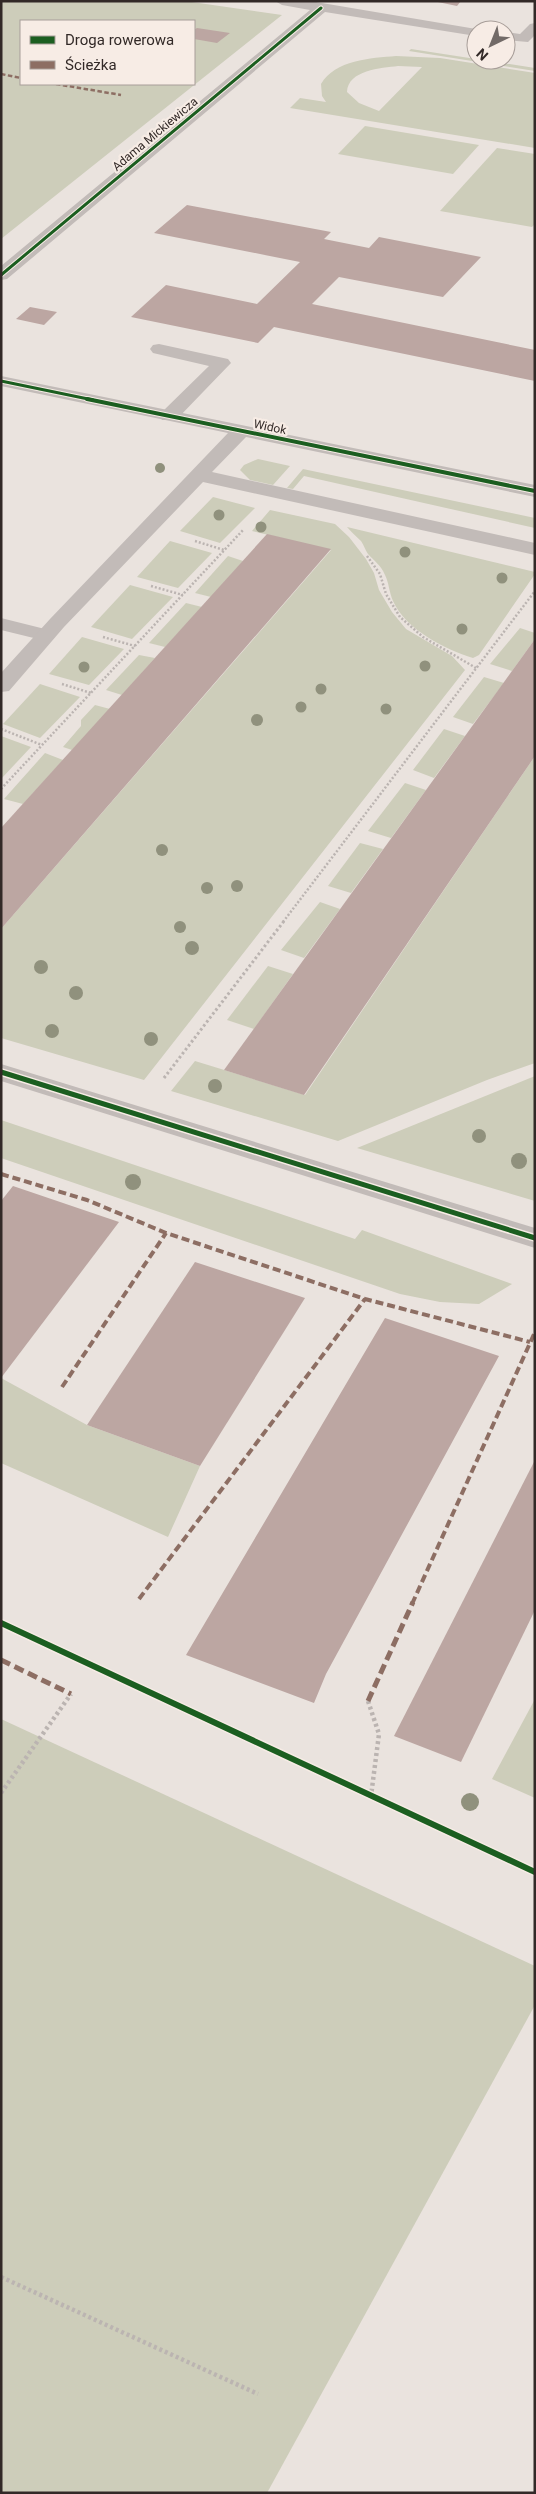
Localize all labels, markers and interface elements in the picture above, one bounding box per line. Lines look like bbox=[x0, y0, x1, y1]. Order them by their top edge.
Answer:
legend bbox=[20, 20, 195, 85]
north arrow bbox=[466, 20, 516, 70]
text: Droga rowerowa bbox=[65, 31, 174, 49]
text: N bbox=[473, 45, 491, 64]
text: Ścieżka bbox=[65, 56, 117, 74]
street label: Adama Mickiewicza bbox=[110, 94, 200, 174]
street label: Widok bbox=[252, 417, 289, 437]

